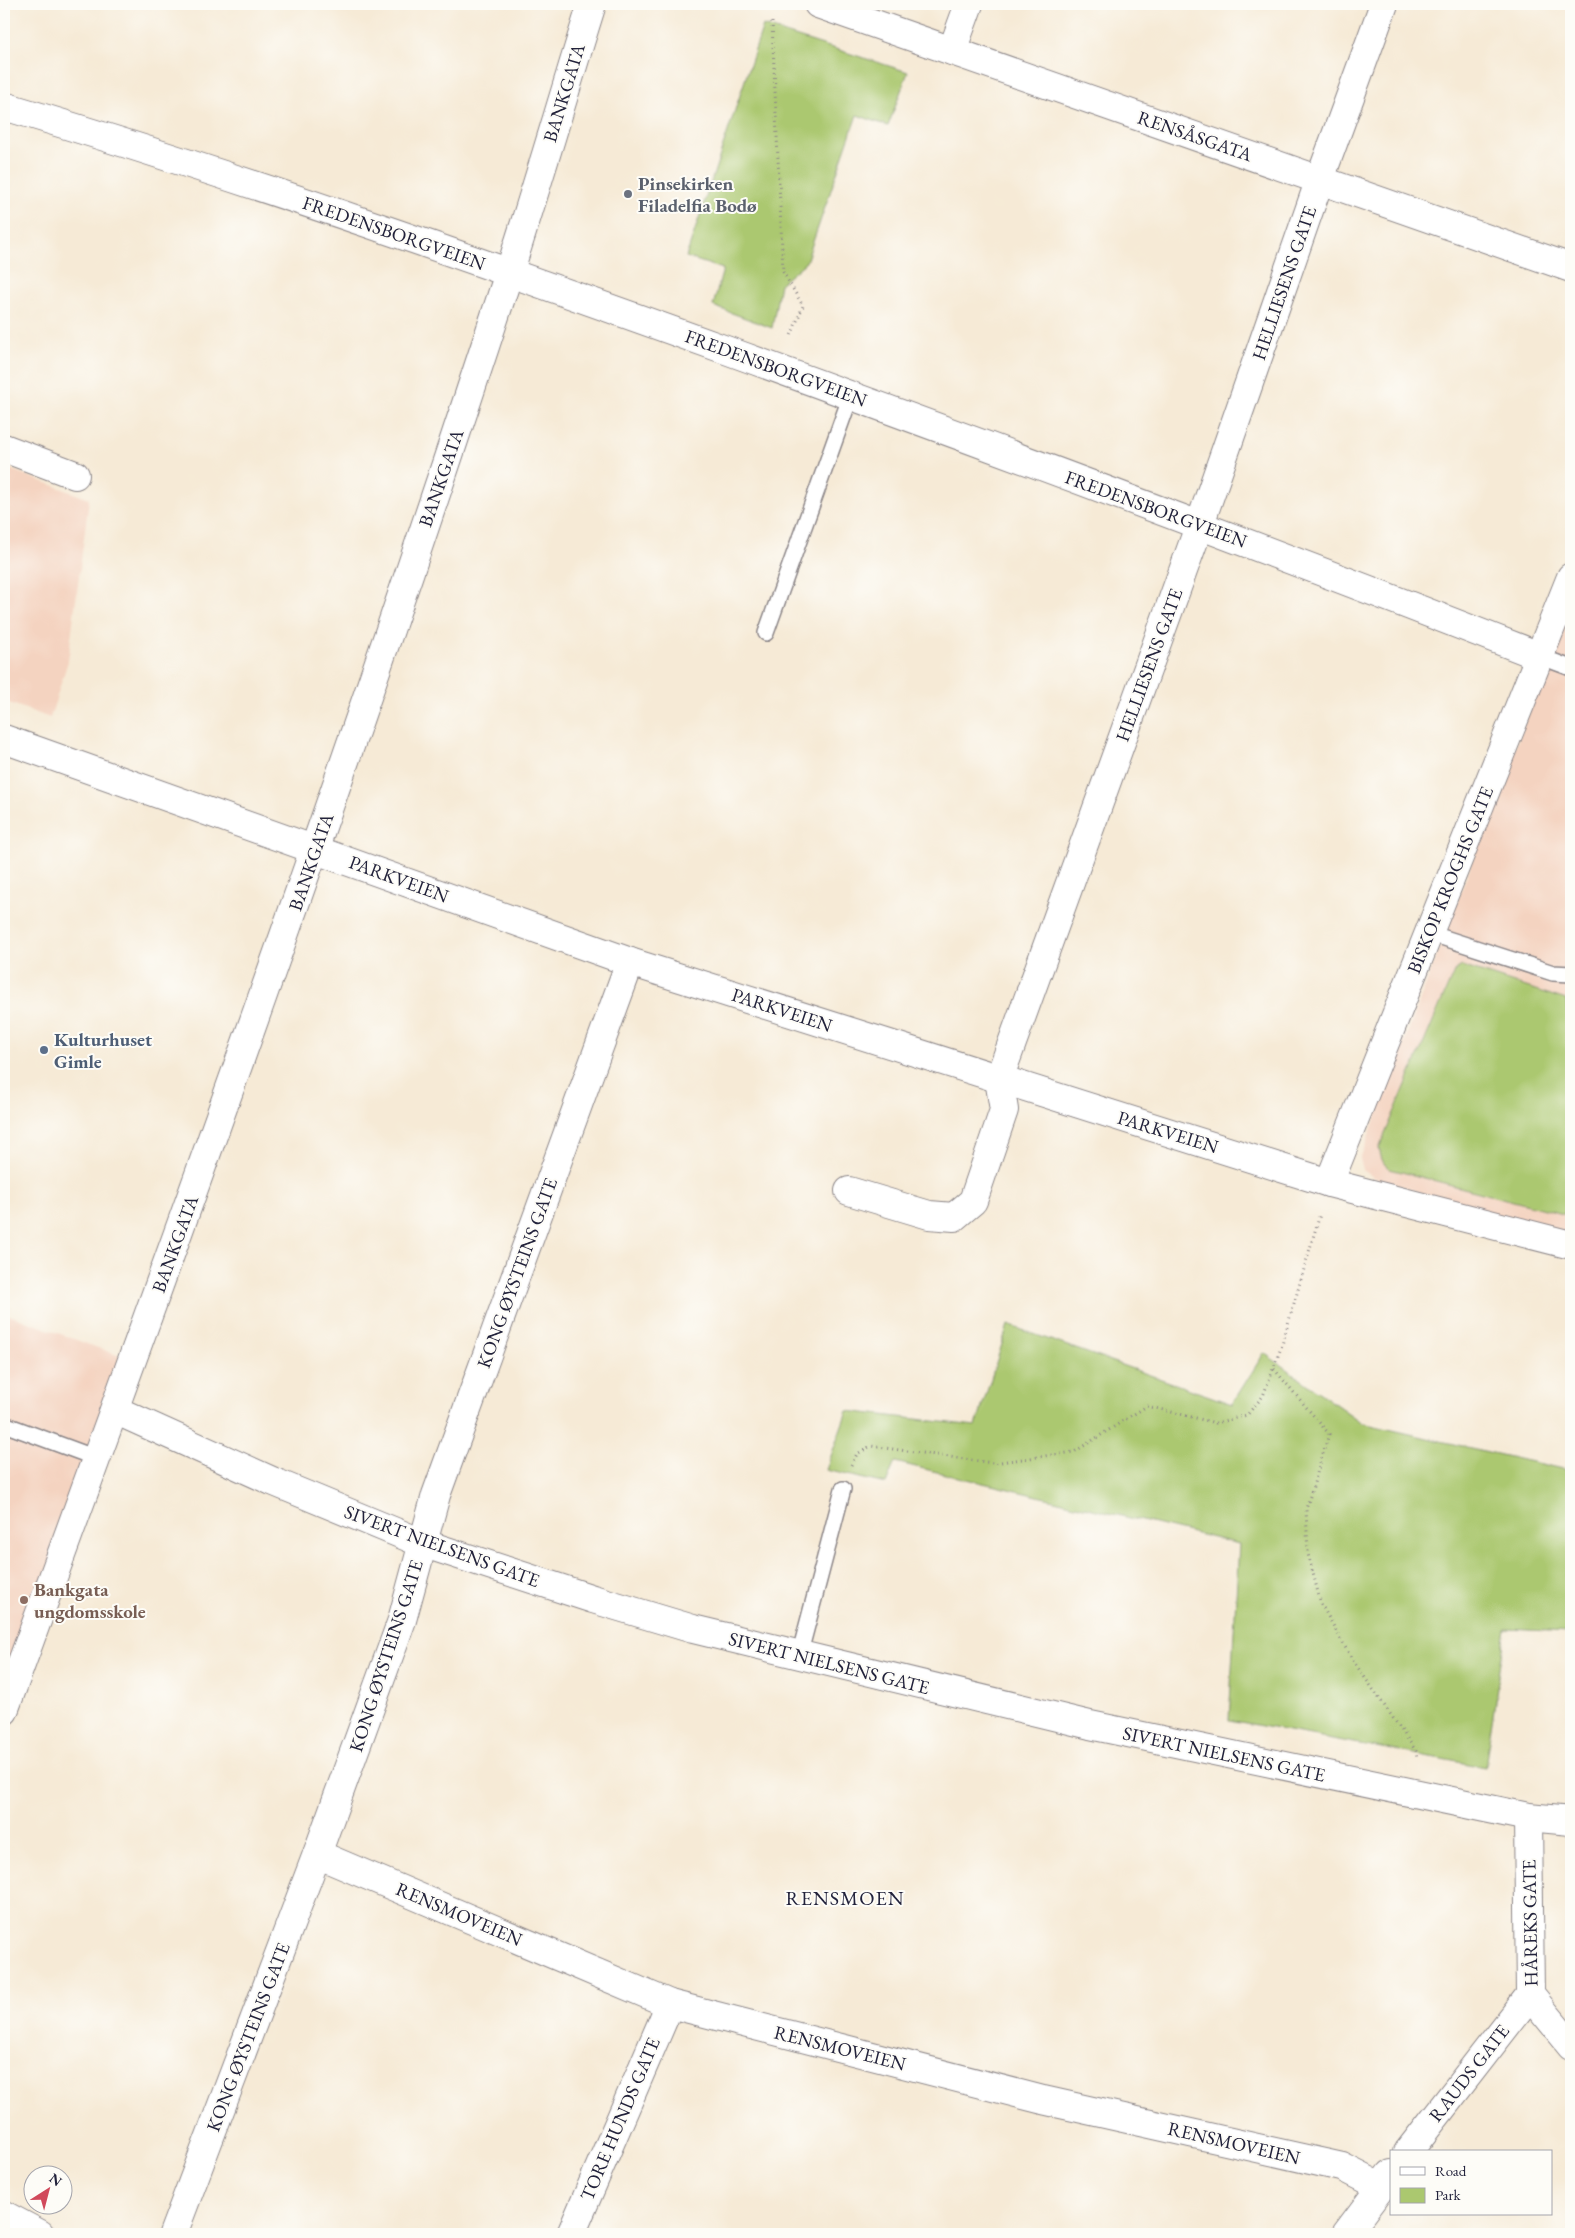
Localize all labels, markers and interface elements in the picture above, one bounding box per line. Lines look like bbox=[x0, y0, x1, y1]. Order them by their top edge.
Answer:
street label: BANKGATA bbox=[537, 40, 591, 145]
street label: RENSÅSGATA bbox=[1134, 105, 1256, 168]
place label: Pinsekirken Filadelfia Bodø bbox=[638, 171, 757, 218]
marker: Pinsekirken Filadelfia Bodø bbox=[622, 188, 634, 200]
street label: FREDENSBORGVEIEN bbox=[299, 190, 489, 276]
street label: HELLIESENS GATE bbox=[1246, 202, 1322, 363]
street label: FREDENSBORGVEIEN bbox=[682, 323, 870, 413]
street label: BANKGATA bbox=[413, 425, 470, 530]
street label: FREDENSBORGVEIEN bbox=[1062, 464, 1250, 554]
street label: HELLIESENS GATE bbox=[1110, 585, 1188, 745]
street label: BISKOP KROGHS GATE bbox=[1401, 782, 1499, 977]
street label: BANKGATA bbox=[283, 809, 340, 914]
street label: PARKVEIEN bbox=[346, 849, 452, 909]
street label: PARKVEIEN bbox=[729, 982, 835, 1038]
place label: Kulturhuset Gimle bbox=[54, 1027, 152, 1074]
marker: Kulturhuset Gimle bbox=[38, 1044, 50, 1056]
street label: PARKVEIEN bbox=[1115, 1105, 1221, 1159]
street label: KONG ØYSTEINS GATE bbox=[471, 1174, 563, 1371]
street label: BANKGATA bbox=[146, 1191, 204, 1296]
street label: SIVERT NIELSENS GATE bbox=[341, 1499, 543, 1593]
street label: KONG ØYSTEINS GATE bbox=[343, 1557, 429, 1755]
place label: Bankgata ungdomsskole bbox=[34, 1577, 146, 1624]
marker: Bankgata ungdomsskole bbox=[18, 1594, 30, 1606]
street label: SIVERT NIELSENS GATE bbox=[726, 1626, 932, 1700]
street label: SIVERT NIELSENS GATE bbox=[1121, 1720, 1328, 1788]
street label: HÅREKS GATE bbox=[1516, 1859, 1544, 1987]
street label: RENSMOVEIEN bbox=[392, 1876, 526, 1952]
district label: RENSMOEN bbox=[785, 1885, 905, 1911]
street label: KONG ØYSTEINS GATE bbox=[200, 1939, 296, 2135]
street label: RAUDS GATE bbox=[1423, 2019, 1515, 2127]
street label: RENSMOVEIEN bbox=[772, 2020, 908, 2076]
street label: TORE HUNDS GATE bbox=[574, 2033, 666, 2204]
street label: RENSMOVEIEN bbox=[1166, 2116, 1302, 2170]
legend bbox=[1390, 2150, 1552, 2216]
text: Road bbox=[1435, 2161, 1467, 2180]
north arrow bbox=[22, 2166, 72, 2216]
text: N bbox=[46, 2169, 66, 2190]
text: Park bbox=[1435, 2185, 1462, 2204]

